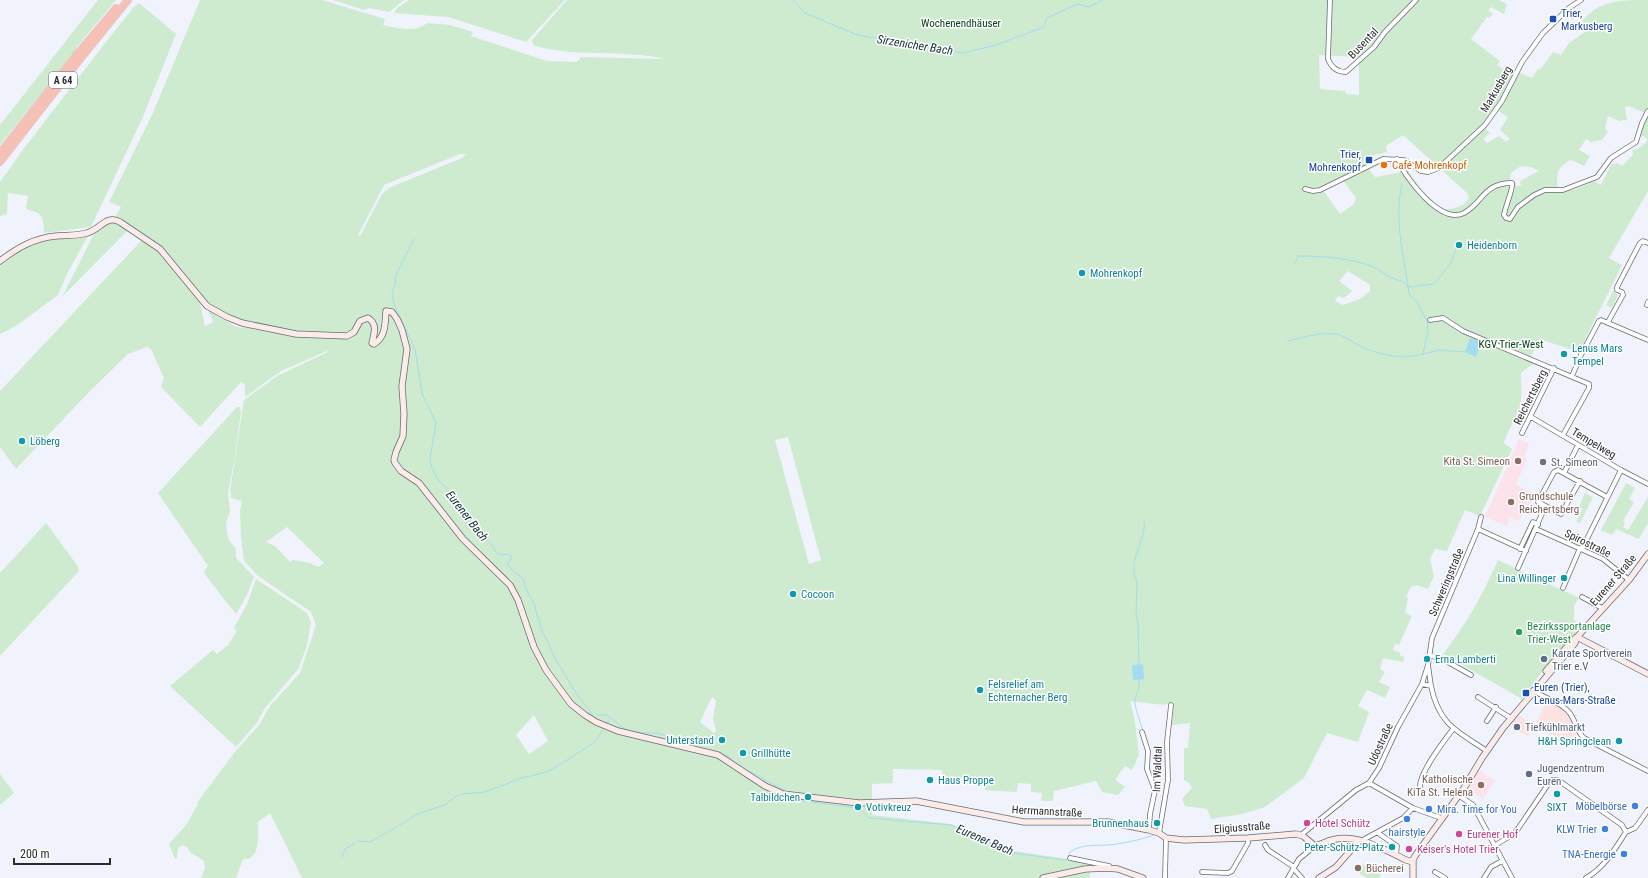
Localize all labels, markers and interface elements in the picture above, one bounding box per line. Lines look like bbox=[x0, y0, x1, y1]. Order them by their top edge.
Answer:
place label: Trier, Markusberg bbox=[1561, 7, 1612, 33]
marker: Trier, Markusberg bbox=[1548, 14, 1558, 24]
park label: Wochenendhäuser bbox=[921, 17, 1002, 30]
street label: Busental bbox=[1346, 25, 1381, 61]
water label: Sirzenicher Bach bbox=[876, 32, 954, 58]
street label: Markusberg bbox=[1478, 64, 1515, 115]
road number: A 64 bbox=[49, 72, 77, 88]
place label: Trier, Mohrenkopf bbox=[1309, 148, 1362, 174]
marker: Trier, Mohrenkopf bbox=[1364, 155, 1374, 165]
place label: Café Mohrenkopf bbox=[1392, 159, 1467, 172]
marker: Café Mohrenkopf bbox=[1379, 160, 1389, 170]
place label: Heidenborn bbox=[1467, 239, 1517, 252]
marker: Heidenborn bbox=[1454, 240, 1464, 250]
place label: Mohrenkopf bbox=[1090, 267, 1143, 280]
marker: Mohrenkopf bbox=[1077, 268, 1087, 278]
park label: KGV Trier-West bbox=[1479, 338, 1543, 351]
place label: Lenus Mars Tempel bbox=[1572, 342, 1623, 368]
marker: Lenus Mars Tempel bbox=[1559, 349, 1569, 359]
street label: Reichertsberg bbox=[1511, 367, 1550, 427]
street label: Tempelweg bbox=[1569, 425, 1618, 462]
place label: Löberg bbox=[30, 435, 60, 448]
marker: Löberg bbox=[17, 436, 27, 446]
place label: Kita St. Simeon bbox=[1444, 455, 1510, 468]
marker: Kita St. Simeon bbox=[1513, 456, 1523, 466]
place label: St. Simeon bbox=[1551, 456, 1598, 469]
marker: St. Simeon bbox=[1538, 457, 1548, 467]
water label: Eurener Bach bbox=[443, 488, 491, 544]
place label: Grundschule Reichertsberg bbox=[1519, 490, 1579, 516]
marker: Grundschule Reichertsberg bbox=[1506, 497, 1516, 507]
street label: Spirostraße bbox=[1562, 527, 1613, 560]
street label: Schweringstraße bbox=[1426, 546, 1467, 618]
street label: Eurener Straße bbox=[1588, 552, 1639, 609]
place label: Lina Willinger bbox=[1497, 572, 1557, 585]
marker: Lina Willinger bbox=[1559, 573, 1569, 583]
place label: Cocoon bbox=[801, 588, 834, 601]
marker: Cocoon bbox=[788, 589, 798, 599]
place label: Bezirkssportanlage Trier-West bbox=[1527, 620, 1611, 646]
marker: Bezirkssportanlage Trier-West bbox=[1514, 627, 1524, 637]
place label: Karate Sportverein Trier e.V bbox=[1552, 647, 1632, 673]
place label: Erna Lamberti bbox=[1435, 653, 1496, 666]
marker: Erna Lamberti bbox=[1422, 654, 1432, 664]
marker: Karate Sportverein Trier e.V bbox=[1539, 654, 1549, 664]
place label: Felsrelief am Echternacher Berg bbox=[988, 678, 1067, 704]
place label: Euren (Trier), Lenus-Mars-Straße bbox=[1534, 681, 1616, 707]
marker: Felsrelief am Echternacher Berg bbox=[975, 685, 985, 695]
marker: Euren (Trier), Lenus-Mars-Straße bbox=[1521, 688, 1531, 698]
street label: Udostraße bbox=[1365, 721, 1396, 767]
place label: Tiefkühlmarkt bbox=[1525, 721, 1585, 734]
marker: Tiefkühlmarkt bbox=[1512, 722, 1522, 732]
place label: Unterstand bbox=[666, 734, 714, 747]
marker: Unterstand bbox=[717, 735, 727, 745]
place label: H&H Springclean bbox=[1538, 735, 1611, 748]
marker: H&H Springclean bbox=[1614, 736, 1624, 746]
street label: Im Waldtal bbox=[1150, 746, 1165, 792]
place label: Grillhütte bbox=[751, 747, 791, 760]
marker: Grillhütte bbox=[738, 748, 748, 758]
place label: Jugendzentrum Euren bbox=[1537, 762, 1604, 788]
marker: Jugendzentrum Euren bbox=[1524, 769, 1534, 779]
place label: Katholische KiTa St. Helena bbox=[1407, 773, 1473, 799]
place label: Haus Proppe bbox=[938, 774, 994, 787]
marker: Haus Proppe bbox=[925, 775, 935, 785]
marker: Katholische KiTa St. Helena bbox=[1476, 780, 1486, 790]
marker: SIXT bbox=[1552, 789, 1562, 799]
place label: Talbildchen bbox=[750, 791, 800, 804]
marker: Talbildchen bbox=[803, 792, 813, 802]
place label: Möbelbörse bbox=[1576, 800, 1627, 813]
place label: Votivkreuz bbox=[866, 801, 912, 814]
place label: SIXT bbox=[1547, 801, 1567, 814]
marker: Möbelbörse bbox=[1630, 801, 1640, 811]
marker: Votivkreuz bbox=[853, 802, 863, 812]
street label: Herrmannstraße bbox=[1011, 803, 1083, 820]
place label: Mira. Time for You bbox=[1437, 803, 1517, 816]
marker: Mira. Time for You bbox=[1424, 804, 1434, 814]
marker: hairstyle bbox=[1402, 814, 1412, 824]
place label: Brunnenhaus bbox=[1092, 817, 1149, 830]
place label: Hotel Schütz bbox=[1315, 817, 1370, 830]
marker: Brunnenhaus bbox=[1152, 818, 1162, 828]
marker: Hotel Schütz bbox=[1302, 818, 1312, 828]
street label: Eligiusstraße bbox=[1213, 819, 1271, 836]
water label: Eurener Bach bbox=[954, 822, 1016, 858]
place label: KLW Trier bbox=[1556, 823, 1598, 836]
marker: KLW Trier bbox=[1600, 824, 1610, 834]
place label: hairstyle bbox=[1389, 826, 1426, 839]
place label: Eurener Hof bbox=[1467, 828, 1519, 841]
marker: Eurener Hof bbox=[1454, 829, 1464, 839]
scale bar bbox=[14, 840, 110, 866]
place label: Peter-Schütz-Platz bbox=[1304, 841, 1384, 854]
marker: Peter-Schütz-Platz bbox=[1387, 842, 1397, 852]
place label: Keiser's Hotel Trier bbox=[1417, 843, 1499, 856]
marker: Keiser's Hotel Trier bbox=[1404, 844, 1414, 854]
text: 200 m bbox=[20, 847, 50, 861]
place label: TNA-Energie bbox=[1562, 848, 1616, 861]
marker: TNA-Energie bbox=[1619, 849, 1629, 859]
place label: Bücherei bbox=[1366, 862, 1404, 875]
marker: Bücherei bbox=[1353, 863, 1363, 873]

